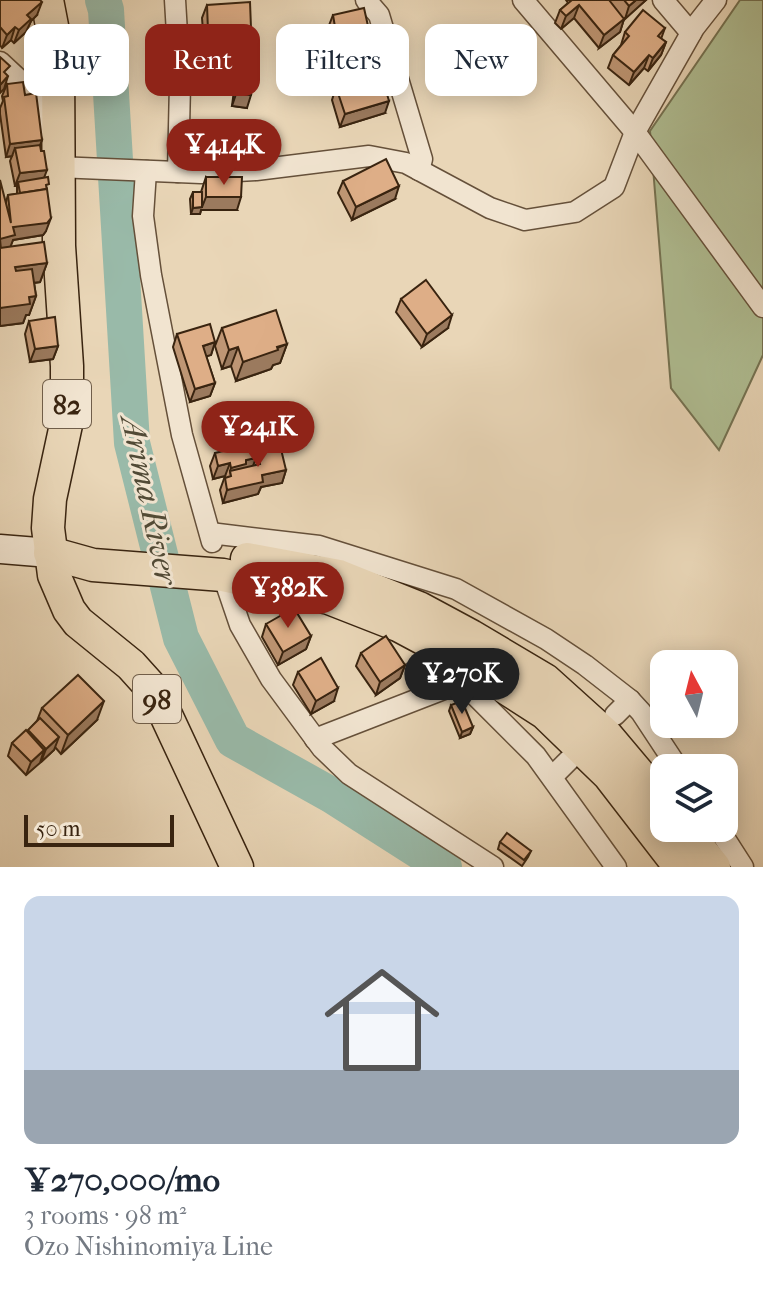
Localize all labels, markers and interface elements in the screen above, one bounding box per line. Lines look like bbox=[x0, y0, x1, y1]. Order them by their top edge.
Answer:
chip: Buy bbox=[24, 24, 129, 96]
chip: Rent bbox=[145, 24, 260, 96]
chip: Filters bbox=[276, 24, 409, 96]
chip: New bbox=[425, 24, 537, 96]
pin: ¥414K bbox=[168, 119, 280, 187]
text: ¥414K bbox=[184, 129, 264, 160]
road number: 82 bbox=[43, 380, 91, 428]
pin: ¥241K bbox=[202, 401, 314, 469]
water label: Arima River bbox=[113, 409, 186, 590]
text: ¥241K bbox=[219, 411, 297, 442]
pin: ¥382K bbox=[232, 562, 344, 630]
text: ¥382K bbox=[250, 572, 326, 603]
pin: ¥270K bbox=[406, 648, 518, 716]
north arrow bbox=[650, 650, 738, 738]
map controls bbox=[650, 650, 738, 842]
text: ¥270K bbox=[422, 658, 502, 689]
road number: 98 bbox=[133, 675, 181, 723]
button: layers bbox=[650, 754, 738, 842]
scale bar bbox=[24, 811, 174, 847]
text: 50 m bbox=[36, 816, 81, 842]
icon: home bbox=[310, 948, 454, 1092]
text: ¥270,000/mo bbox=[24, 1160, 220, 1200]
text: 3 rooms · 98 m² bbox=[24, 1200, 186, 1231]
text: Ozo Nishinomiya Line bbox=[24, 1231, 273, 1262]

